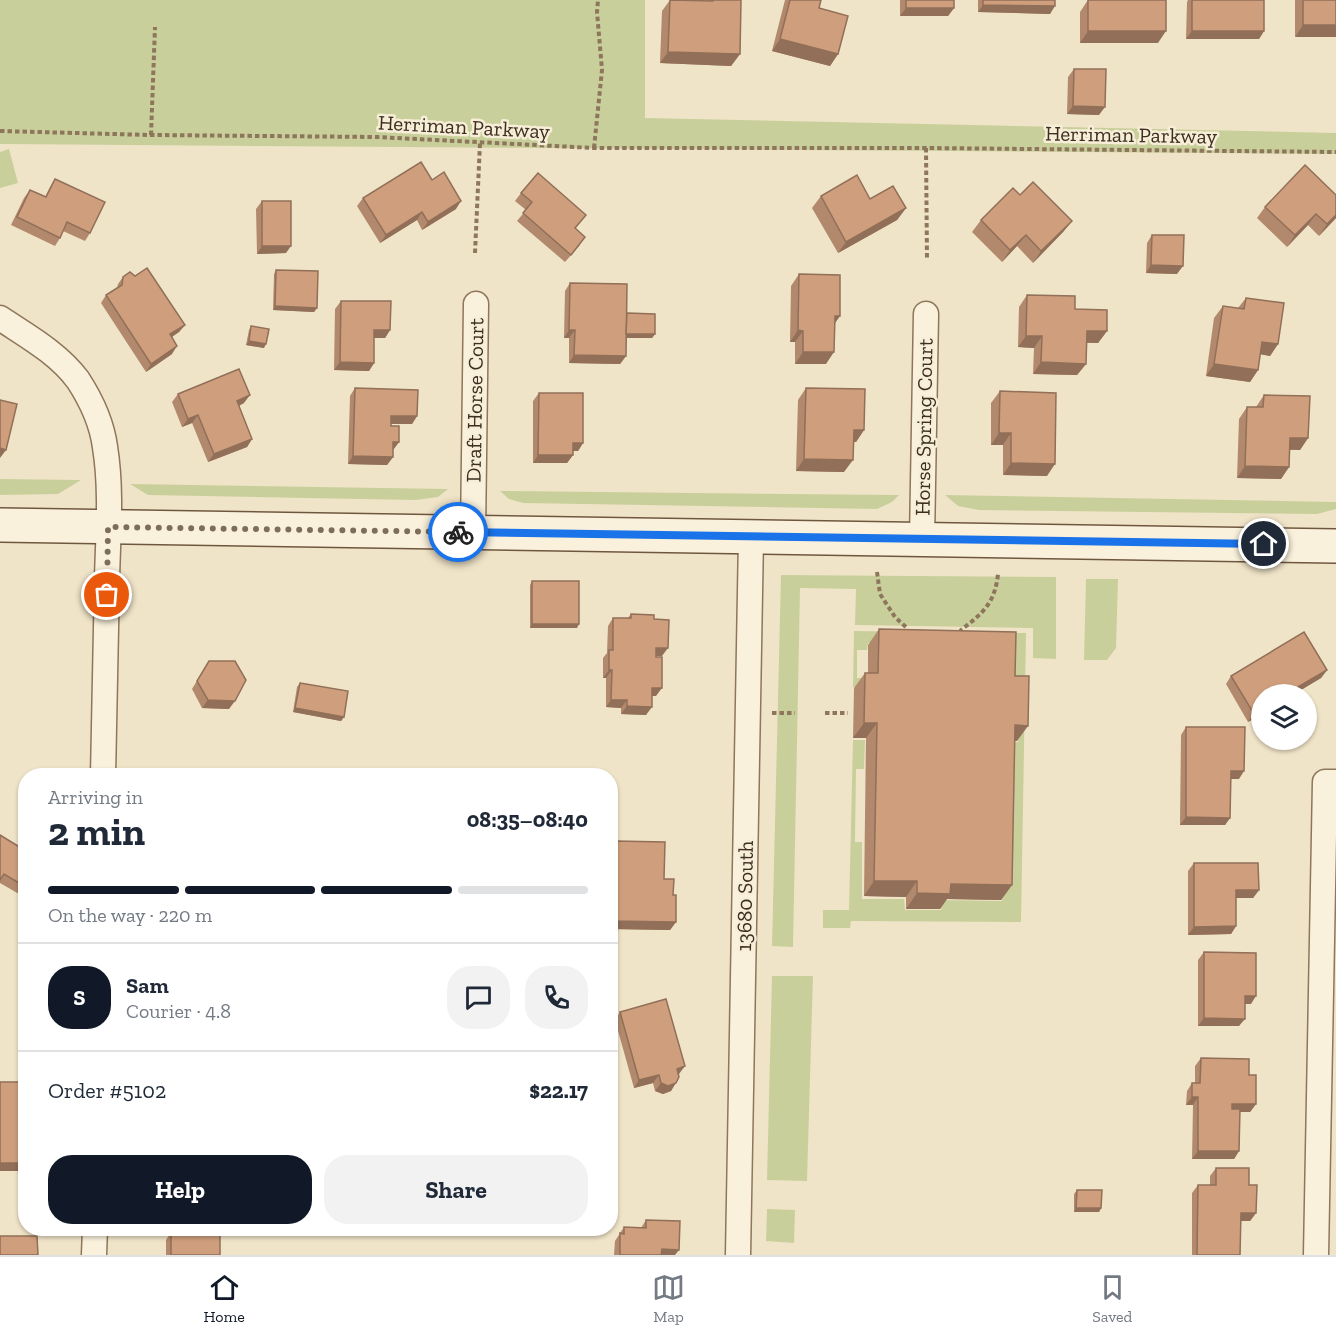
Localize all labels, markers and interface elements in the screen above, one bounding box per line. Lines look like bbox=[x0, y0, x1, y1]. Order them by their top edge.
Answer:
street label: Herriman Parkway bbox=[377, 110, 551, 143]
street label: Herriman Parkway bbox=[1045, 121, 1217, 149]
street label: Draft Horse Court bbox=[461, 317, 488, 482]
street label: Horse Spring Court bbox=[909, 338, 938, 516]
courier bbox=[428, 502, 488, 562]
icon: bike bbox=[442, 516, 475, 549]
pin bbox=[1238, 518, 1289, 569]
icon: home bbox=[1247, 527, 1280, 560]
pin bbox=[81, 569, 132, 620]
icon: bag bbox=[90, 578, 123, 611]
map controls bbox=[1251, 684, 1317, 750]
button: layers bbox=[1251, 684, 1317, 750]
text: Arriving in bbox=[48, 785, 143, 809]
text: 08:35–08:40 bbox=[467, 806, 588, 833]
text: 2 min bbox=[48, 808, 145, 855]
street label: 13680 South bbox=[731, 840, 758, 952]
text: On the way · 220 m bbox=[48, 903, 212, 927]
button: chat bbox=[447, 966, 510, 1029]
button: phone bbox=[525, 966, 588, 1029]
text: Sam bbox=[126, 972, 169, 999]
text: S bbox=[73, 984, 86, 1011]
text: Courier · 4.8 bbox=[126, 999, 231, 1023]
text: Order #5102 bbox=[48, 1077, 166, 1104]
text: $22.17 bbox=[529, 1077, 588, 1104]
button: Help bbox=[48, 1155, 312, 1224]
button: Share bbox=[324, 1155, 588, 1224]
tab: Home bbox=[204, 1271, 245, 1326]
tab: Map bbox=[652, 1271, 685, 1326]
tab: Saved bbox=[1092, 1271, 1132, 1326]

